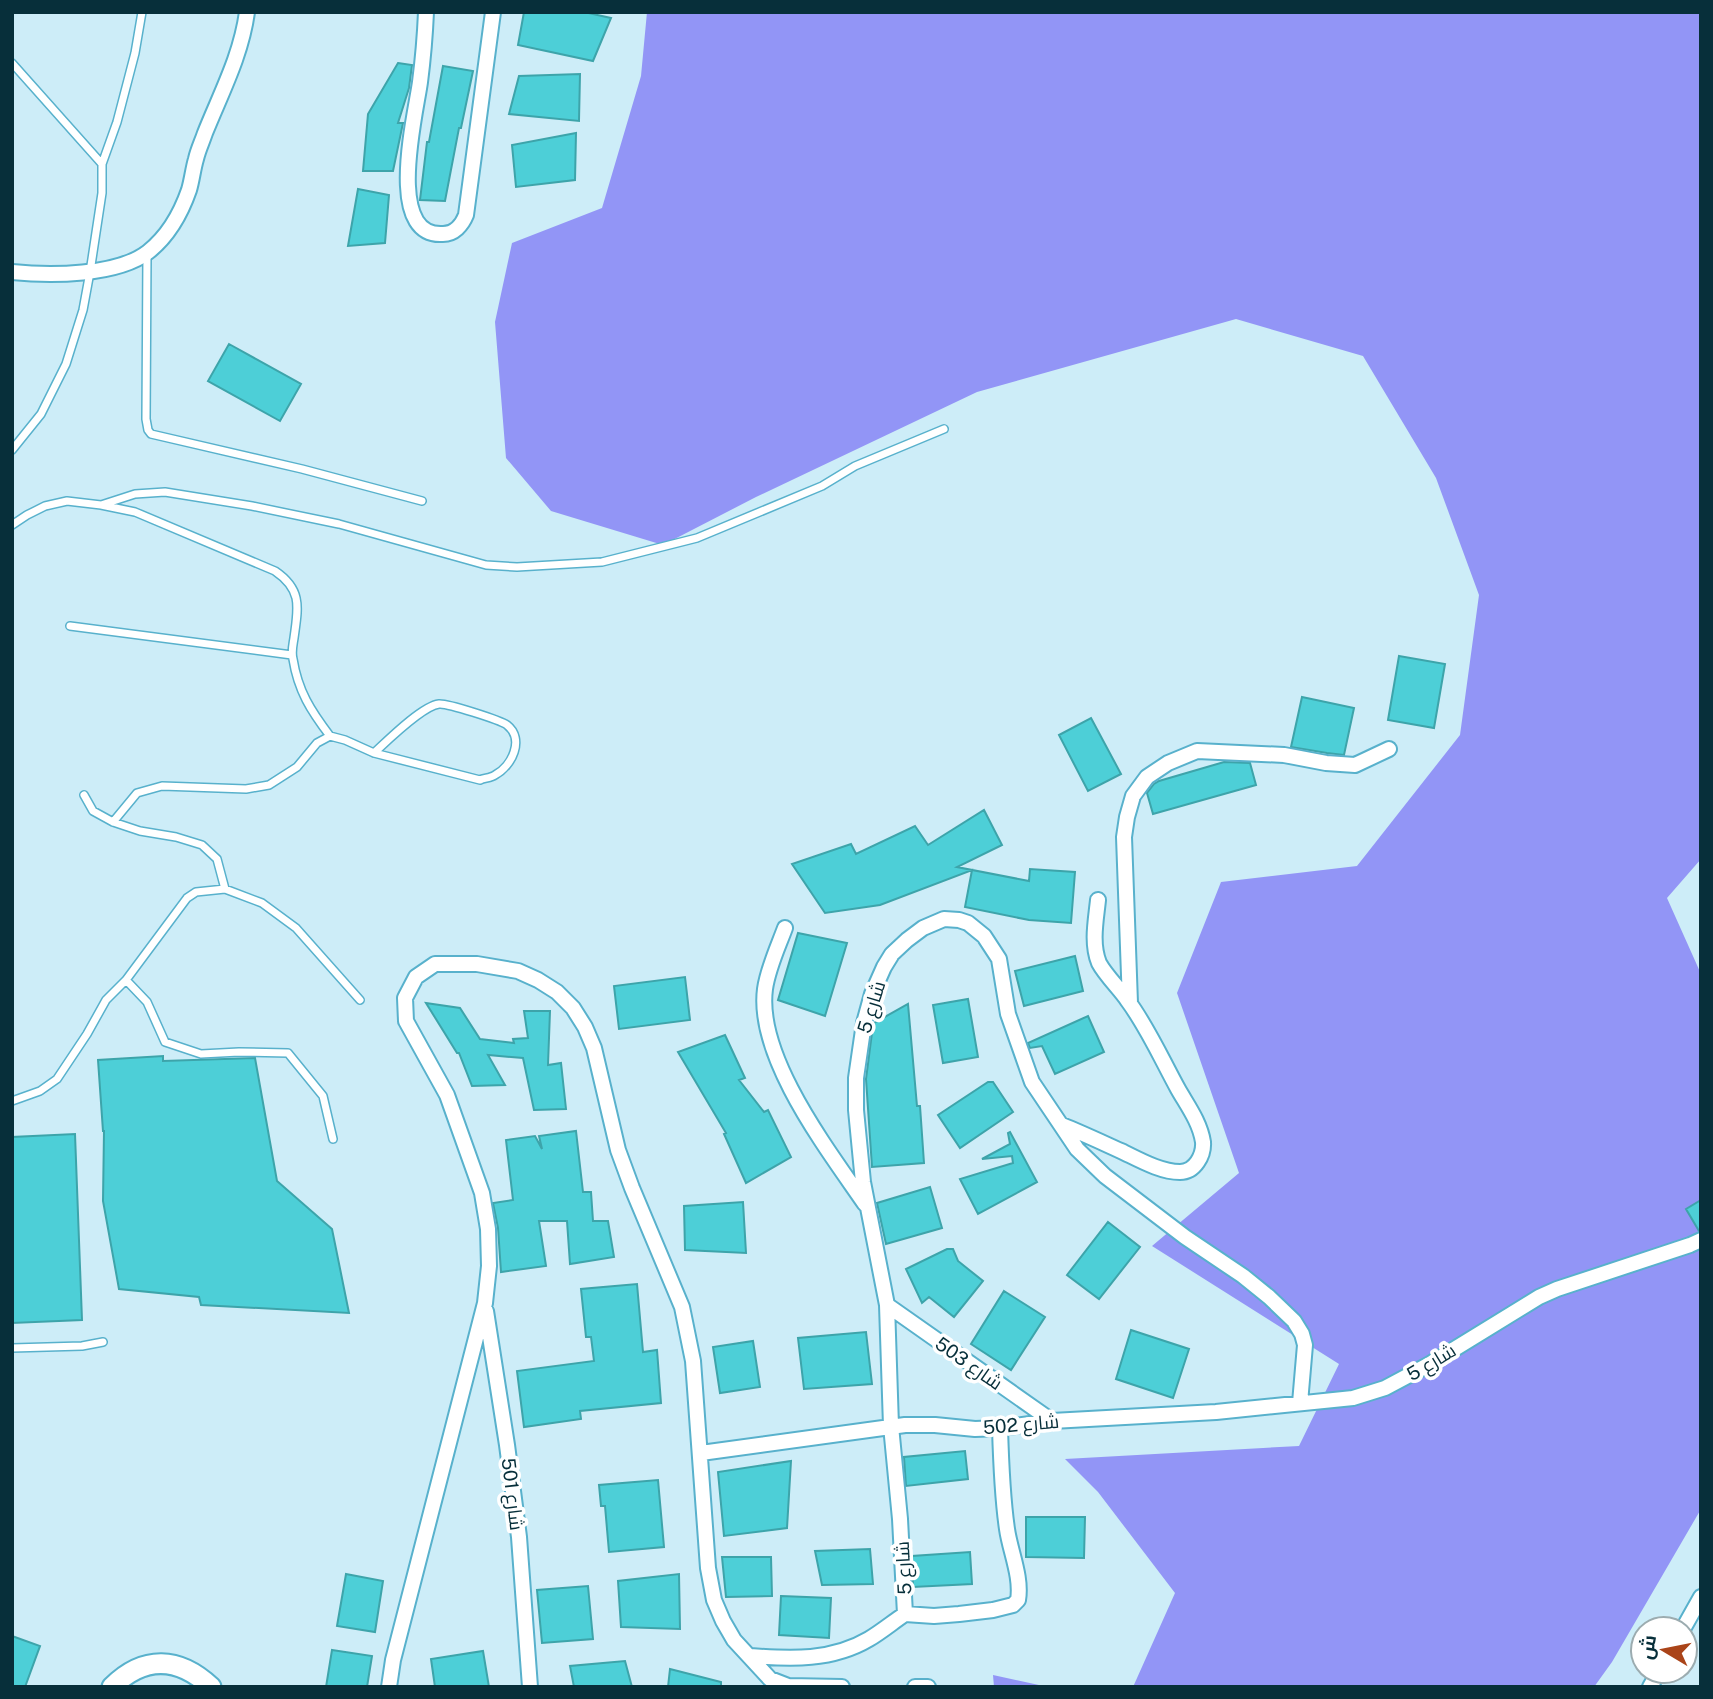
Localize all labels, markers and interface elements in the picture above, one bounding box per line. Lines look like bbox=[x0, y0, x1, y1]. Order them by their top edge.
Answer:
street label: شارع 5 bbox=[853, 978, 892, 1037]
street label: شارع 503 bbox=[929, 1332, 1007, 1397]
street label: شارع 5 bbox=[1402, 1339, 1461, 1388]
street label: شارع 502 bbox=[982, 1410, 1060, 1441]
street label: شارع 501 bbox=[495, 1456, 528, 1532]
street label: شارع 5 bbox=[891, 1541, 918, 1595]
north arrow bbox=[1629, 1615, 1699, 1685]
text: ش bbox=[1634, 1633, 1661, 1661]

